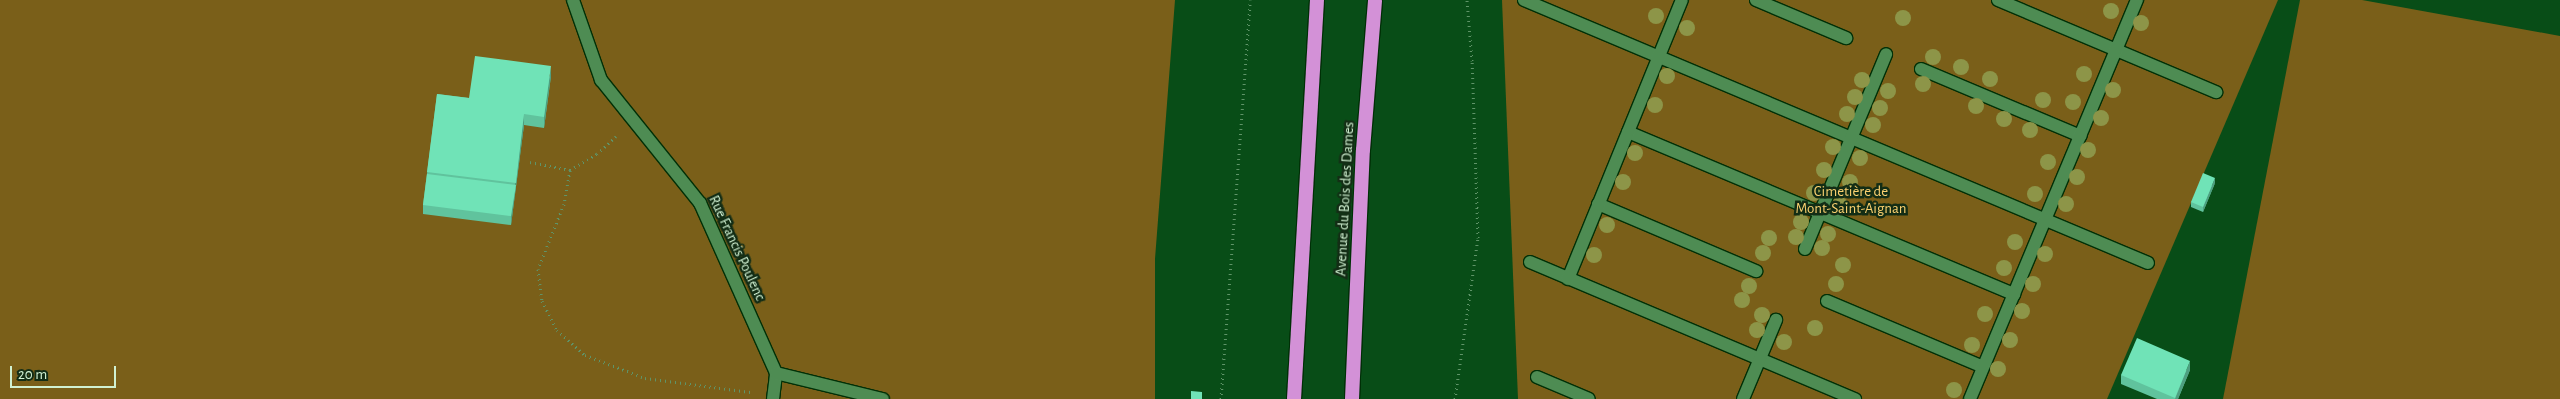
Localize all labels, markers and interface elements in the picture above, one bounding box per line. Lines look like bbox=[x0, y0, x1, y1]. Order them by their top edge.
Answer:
street label: Avenue du Bois des Dames bbox=[1332, 121, 1358, 277]
park label: Cimetière de Mont-Saint-Aignan bbox=[1795, 182, 1907, 217]
street label: Rue Francis Poulenc bbox=[705, 193, 769, 303]
scale bar bbox=[12, 356, 119, 388]
text: 20 m bbox=[18, 367, 47, 382]

